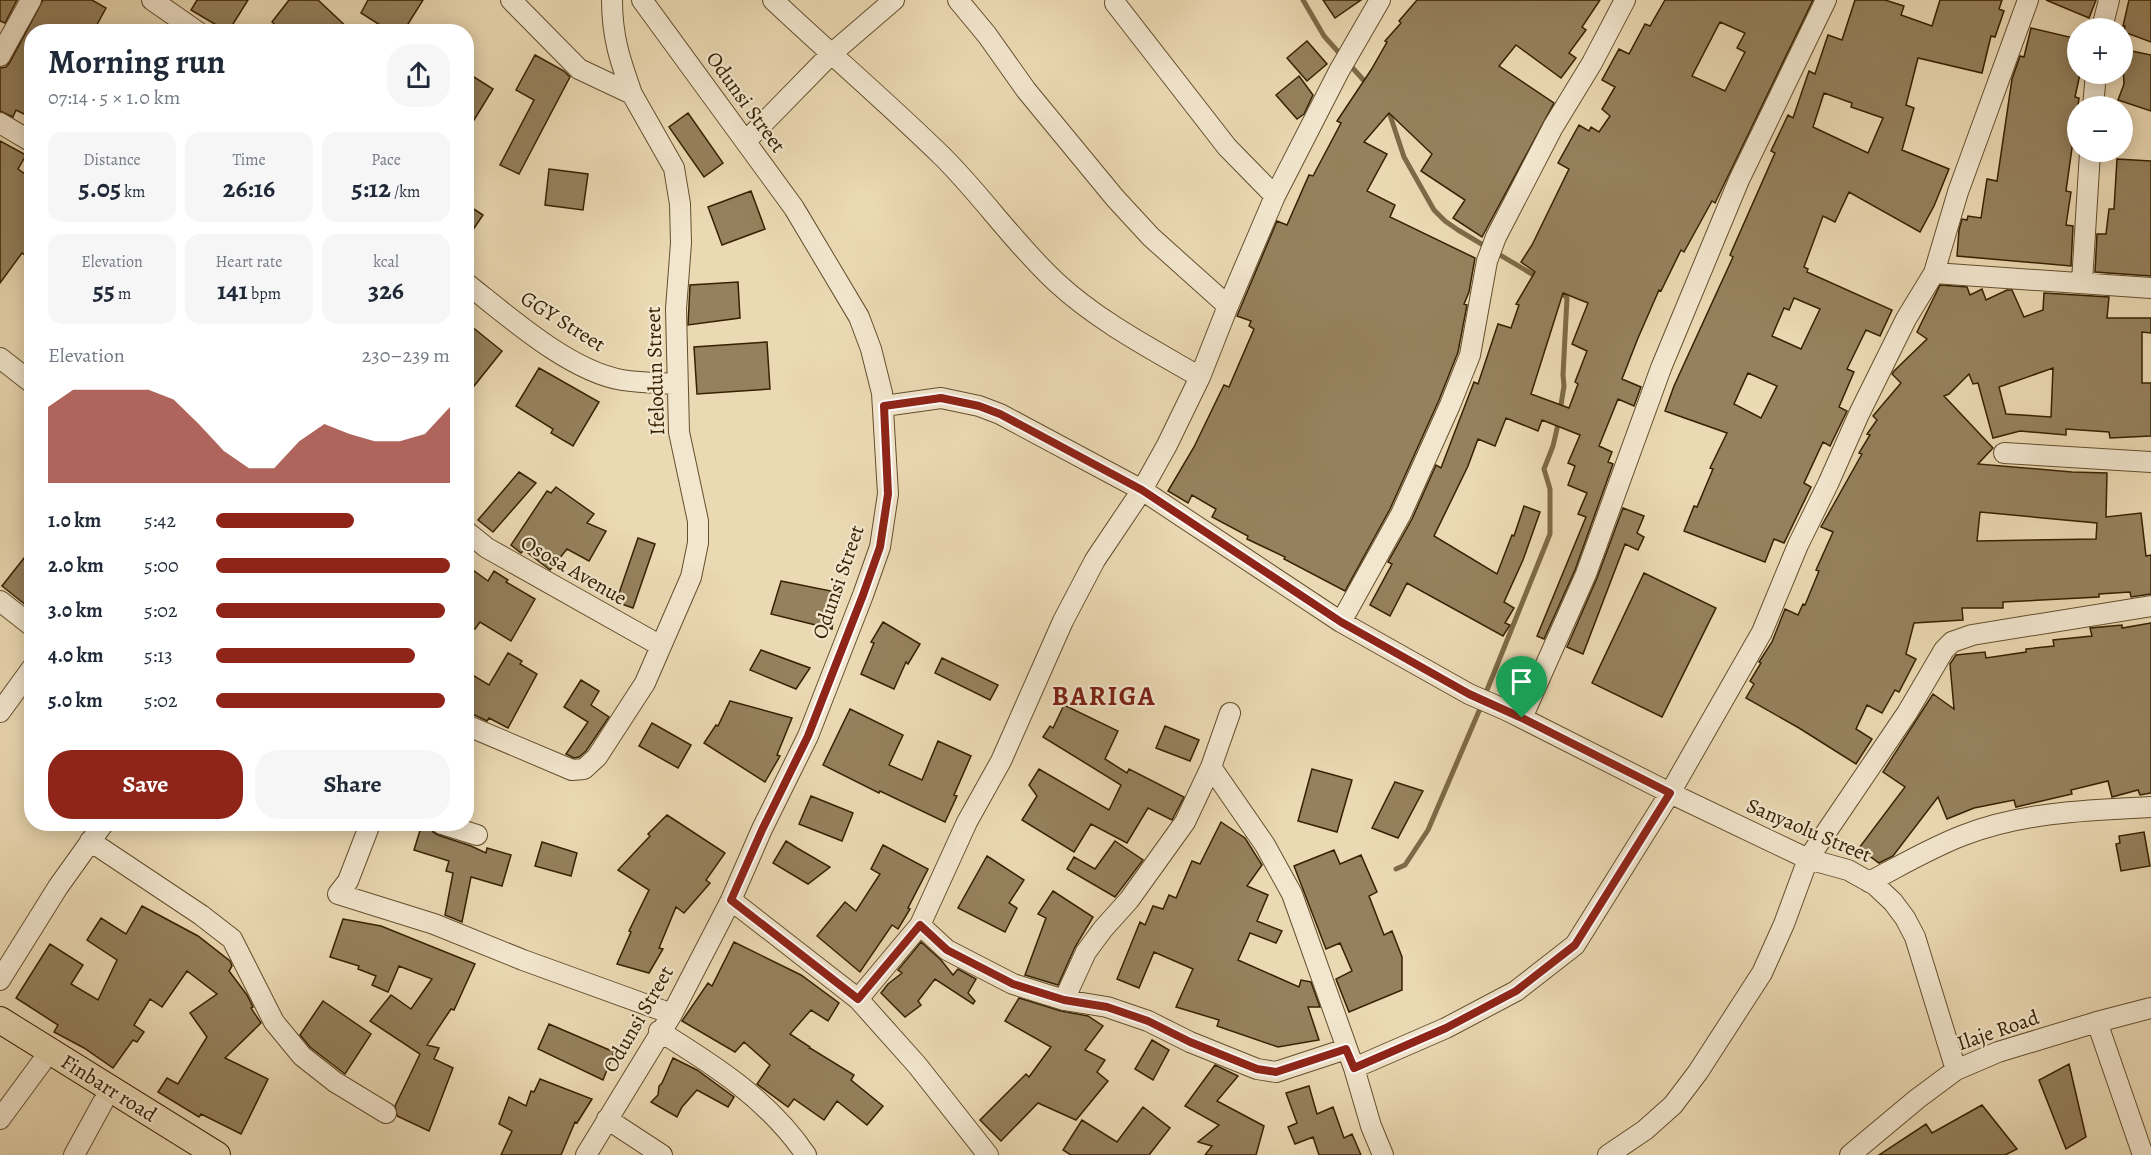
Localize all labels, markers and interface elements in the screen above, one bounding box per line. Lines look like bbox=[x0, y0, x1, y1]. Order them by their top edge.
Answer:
map controls bbox=[2067, 18, 2133, 162]
button: + bbox=[2067, 18, 2133, 84]
text: Morning run bbox=[48, 39, 225, 84]
button: share bbox=[387, 44, 450, 107]
street label: Odunsi Street bbox=[700, 46, 792, 158]
text: 07:14 · 5 × 1.0 km bbox=[48, 84, 180, 111]
button: − bbox=[2067, 96, 2133, 162]
text: Distance bbox=[83, 149, 141, 171]
text: Time bbox=[232, 149, 266, 171]
text: Pace bbox=[371, 149, 401, 171]
text: 5.05 bbox=[79, 171, 121, 206]
text: 26:16 bbox=[223, 171, 275, 206]
text: 5:12 bbox=[352, 171, 391, 206]
text: km bbox=[121, 181, 145, 203]
text: /km bbox=[391, 181, 420, 203]
text: Elevation bbox=[81, 251, 143, 273]
text: Heart rate bbox=[216, 251, 282, 273]
text: kcal bbox=[373, 251, 399, 273]
text: 55 bbox=[93, 273, 115, 308]
text: 141 bbox=[217, 273, 248, 308]
text: 326 bbox=[368, 273, 404, 308]
text: m bbox=[115, 283, 131, 305]
text: bpm bbox=[248, 283, 281, 305]
street label: GGY Street bbox=[515, 284, 611, 358]
street label: Ifelodun Street bbox=[639, 306, 671, 436]
text: Elevation bbox=[48, 342, 125, 369]
text: 230–239 m bbox=[362, 342, 450, 369]
text: 1.0 km bbox=[48, 507, 101, 534]
text: 5:42 bbox=[144, 507, 176, 534]
street label: Odunsi Street bbox=[805, 521, 871, 643]
street label: Ososa Avenue bbox=[516, 528, 632, 612]
text: 2.0 km bbox=[48, 552, 104, 579]
text: 5:00 bbox=[144, 552, 179, 579]
text: 3.0 km bbox=[48, 597, 103, 624]
text: 5:02 bbox=[144, 597, 178, 624]
text: 4.0 km bbox=[48, 642, 104, 669]
text: 5:13 bbox=[144, 642, 173, 669]
pin bbox=[1496, 656, 1547, 718]
icon: arrive bbox=[1505, 665, 1538, 698]
district label: BARIGA bbox=[1052, 678, 1156, 714]
text: 5.0 km bbox=[48, 687, 103, 714]
text: 5:02 bbox=[144, 687, 178, 714]
button: Save bbox=[48, 750, 243, 819]
button: Share bbox=[255, 750, 450, 819]
street label: Sanyaolu Street bbox=[1742, 791, 1876, 869]
street label: Odunsi Street bbox=[596, 960, 680, 1077]
street label: Ilaje Road bbox=[1953, 1003, 2043, 1057]
street label: Finbarr road bbox=[56, 1048, 163, 1129]

